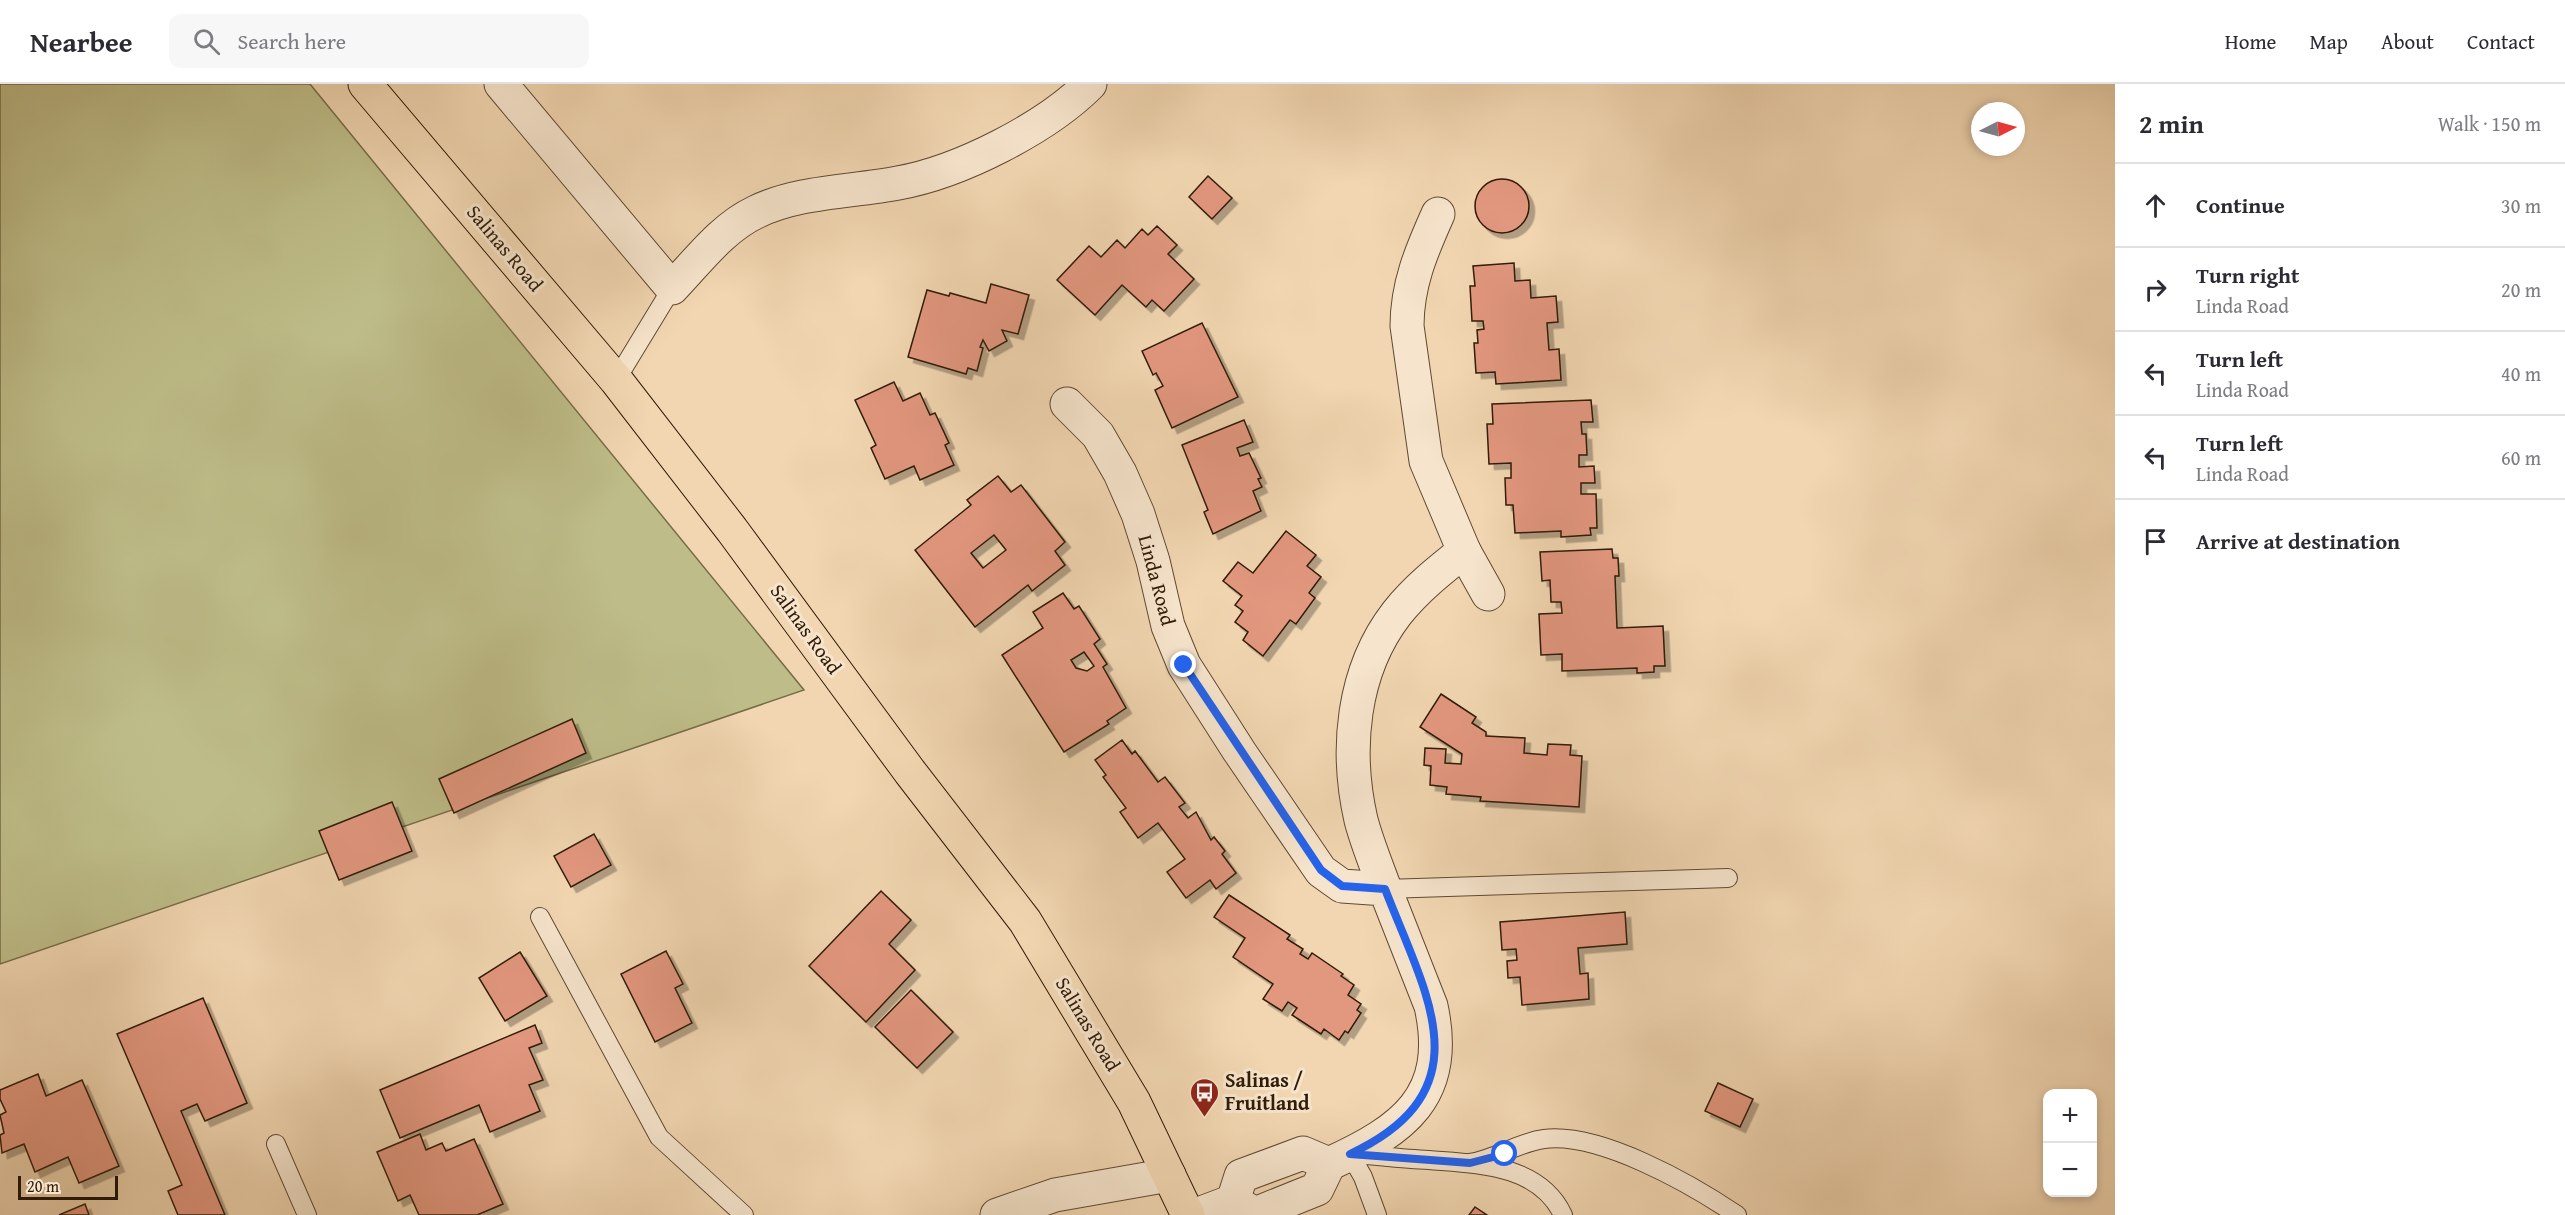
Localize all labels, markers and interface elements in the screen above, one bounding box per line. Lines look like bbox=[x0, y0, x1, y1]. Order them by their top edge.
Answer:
search box bbox=[169, 14, 589, 68]
text: Nearbee bbox=[30, 21, 133, 62]
icon: search bbox=[190, 25, 223, 58]
text: Search here bbox=[238, 25, 346, 57]
text: Home bbox=[2225, 26, 2276, 57]
text: Map bbox=[2309, 26, 2348, 57]
text: About bbox=[2381, 26, 2434, 57]
text: Contact bbox=[2467, 26, 2535, 57]
north arrow bbox=[1971, 102, 2025, 156]
text: 2 min bbox=[2139, 104, 2204, 143]
text: Walk · 150 m bbox=[2438, 109, 2541, 138]
icon: ahead bbox=[2139, 189, 2172, 222]
text: Continue bbox=[2196, 189, 2285, 221]
text: 30 m bbox=[2501, 191, 2541, 220]
street label: Salinas Road bbox=[460, 198, 551, 298]
text: Turn right bbox=[2196, 259, 2299, 291]
icon: right bbox=[2139, 273, 2172, 306]
text: 20 m bbox=[2501, 275, 2541, 304]
text: Linda Road bbox=[2196, 291, 2289, 320]
text: Turn left bbox=[2196, 343, 2283, 375]
icon: left bbox=[2139, 357, 2172, 390]
text: 40 m bbox=[2501, 359, 2541, 388]
text: Linda Road bbox=[2196, 375, 2289, 404]
text: Turn left bbox=[2196, 427, 2283, 459]
icon: left bbox=[2139, 441, 2172, 474]
text: 60 m bbox=[2501, 443, 2541, 472]
text: Linda Road bbox=[2196, 459, 2289, 488]
icon: arrive bbox=[2139, 525, 2172, 558]
text: Arrive at destination bbox=[2196, 525, 2400, 557]
street label: Linda Road bbox=[1131, 531, 1184, 629]
street label: Salinas Road bbox=[764, 578, 849, 680]
route end bbox=[1170, 651, 1196, 677]
street label: Salinas Road bbox=[1049, 971, 1128, 1077]
place label: Salinas / Fruitland bbox=[1225, 1065, 1310, 1117]
bus stop icon: Salinas / Fruitland bbox=[1188, 1076, 1220, 1118]
map controls bbox=[2043, 1089, 2097, 1197]
button: + bbox=[2043, 1089, 2097, 1143]
route start bbox=[1491, 1140, 1517, 1166]
button: − bbox=[2043, 1143, 2097, 1197]
scale bar bbox=[18, 1173, 118, 1200]
text: 20 m bbox=[27, 1174, 59, 1198]

